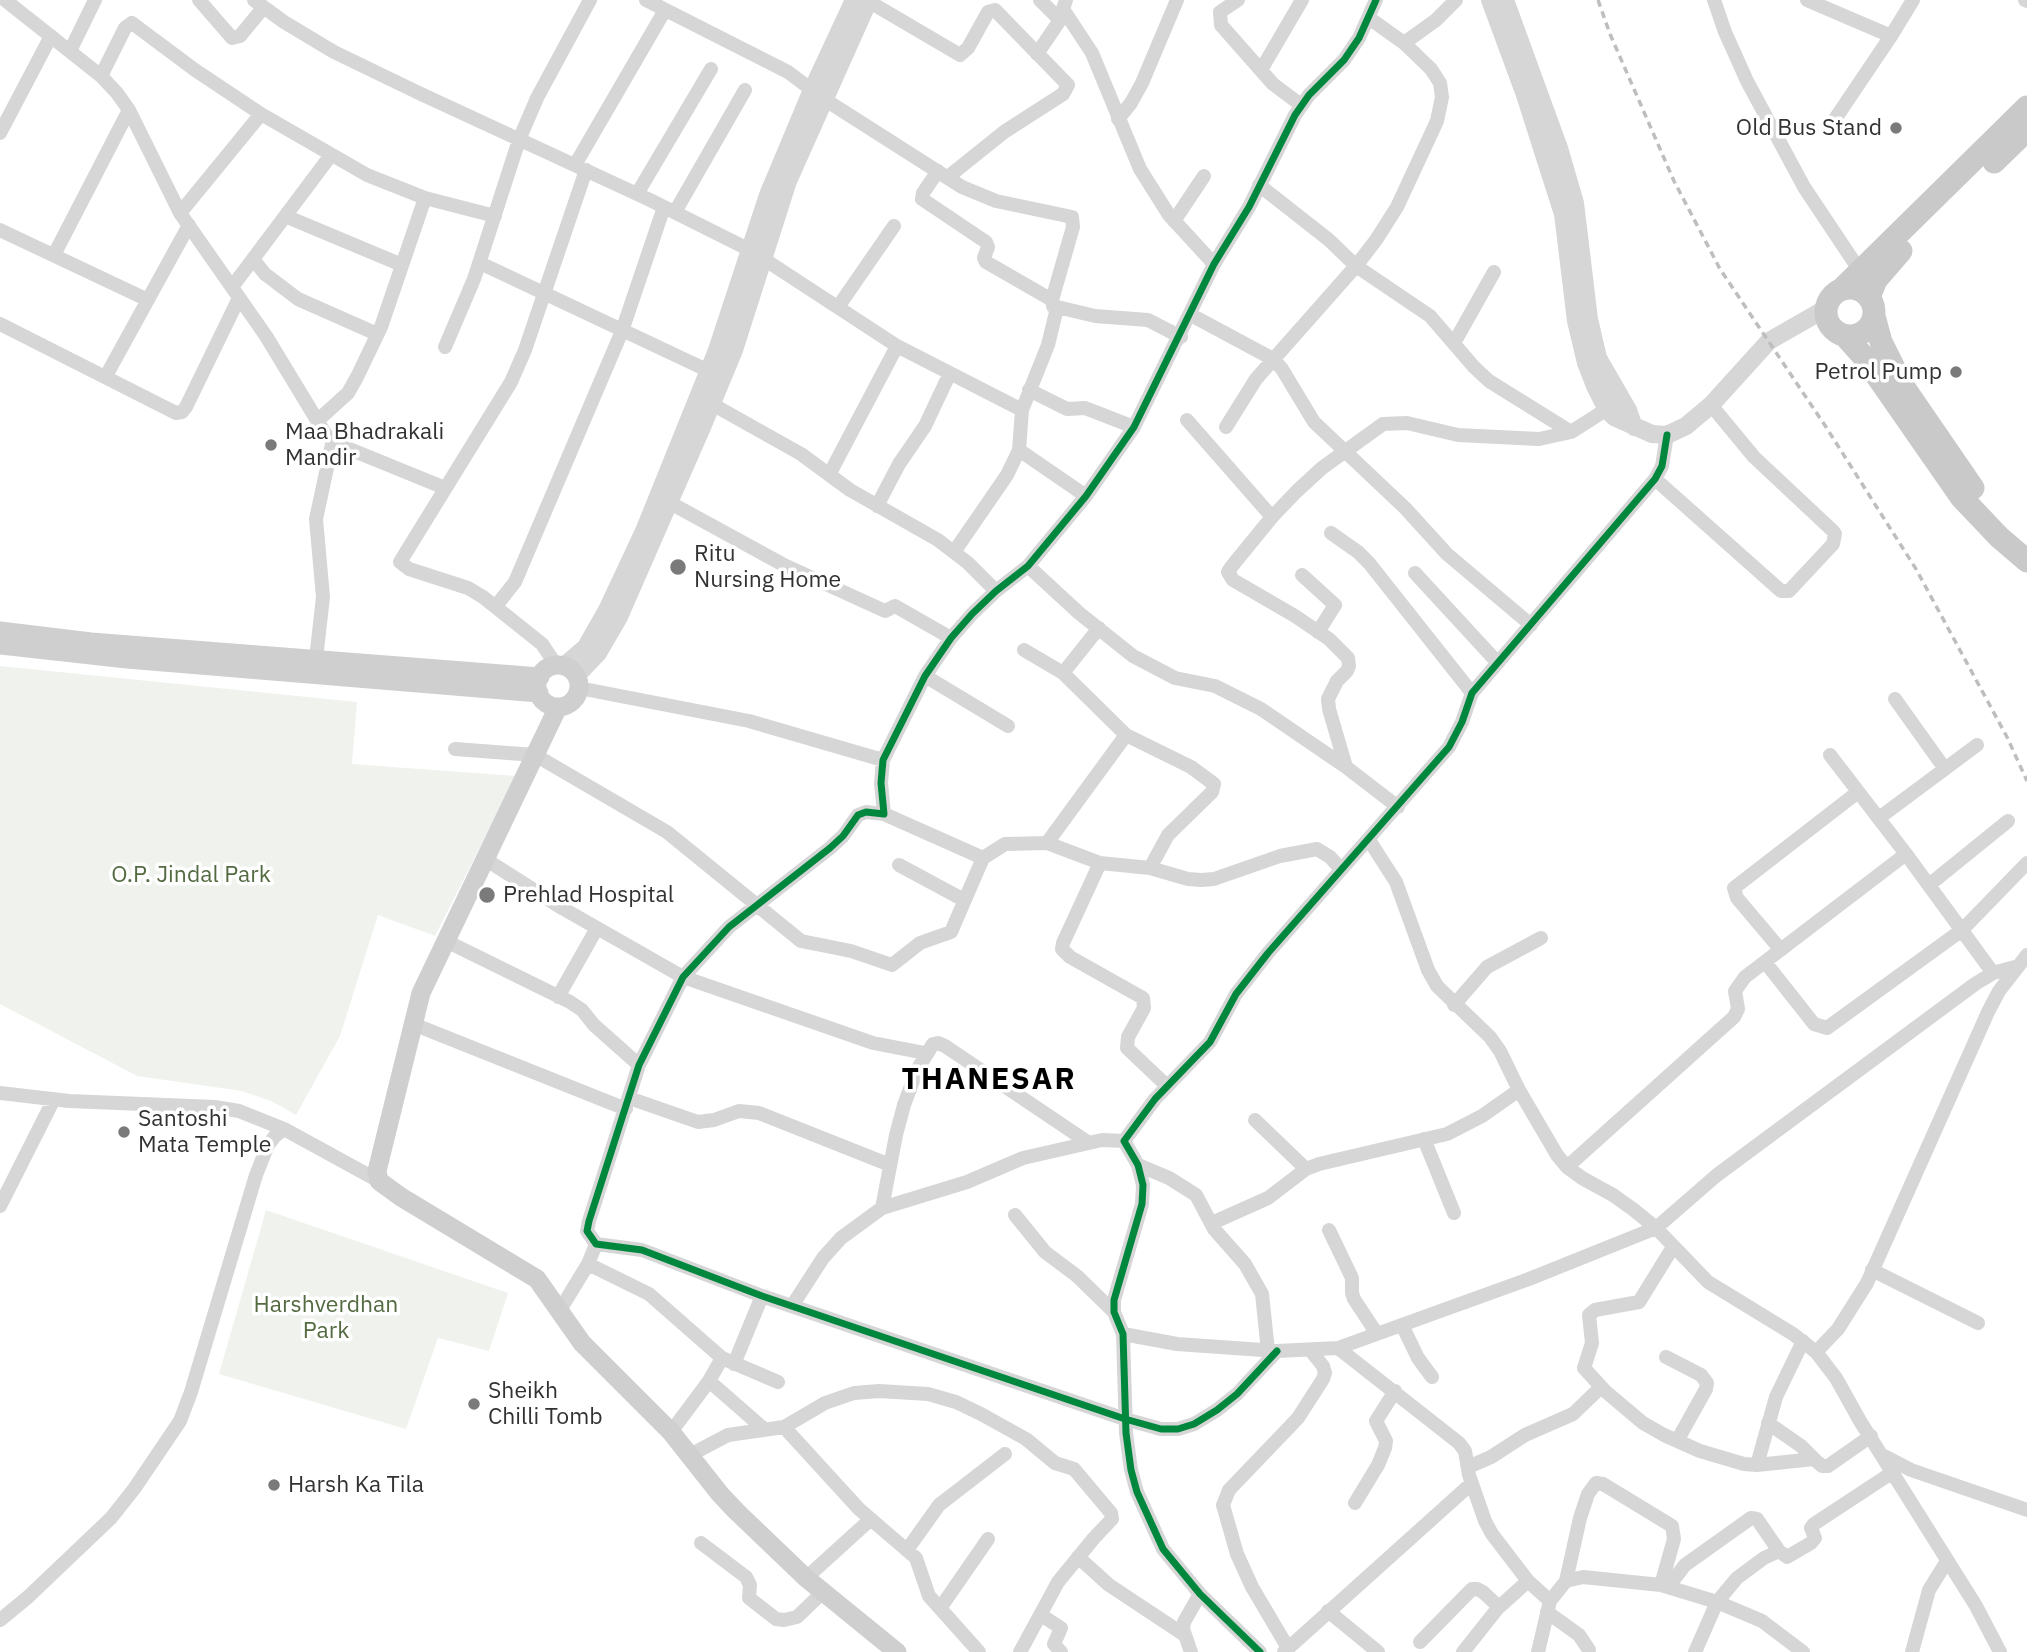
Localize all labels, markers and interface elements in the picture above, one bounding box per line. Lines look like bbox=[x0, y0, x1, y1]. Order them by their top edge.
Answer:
place label: Old Bus Stand bbox=[1736, 114, 1882, 142]
marker: Old Bus Stand bbox=[1888, 120, 1904, 136]
place label: Petrol Pump bbox=[1815, 358, 1942, 386]
marker: Petrol Pump bbox=[1948, 364, 1964, 380]
place label: Maa Bhadrakali Mandir bbox=[285, 418, 444, 472]
marker: Maa Bhadrakali Mandir bbox=[263, 437, 279, 453]
place label: Ritu Nursing Home bbox=[694, 540, 841, 594]
marker: Ritu Nursing Home bbox=[668, 557, 688, 577]
park label: O.P. Jindal Park bbox=[111, 861, 271, 889]
place label: Prehlad Hospital bbox=[503, 881, 674, 909]
marker: Prehlad Hospital bbox=[477, 885, 497, 905]
district label: THANESAR bbox=[902, 1062, 1076, 1098]
place label: Santoshi Mata Temple bbox=[138, 1105, 271, 1159]
marker: Santoshi Mata Temple bbox=[116, 1124, 132, 1140]
park label: Harshverdhan Park bbox=[254, 1291, 398, 1345]
place label: Sheikh Chilli Tomb bbox=[488, 1377, 603, 1431]
marker: Sheikh Chilli Tomb bbox=[466, 1396, 482, 1412]
place label: Harsh Ka Tila bbox=[288, 1471, 424, 1499]
marker: Harsh Ka Tila bbox=[266, 1477, 282, 1493]

